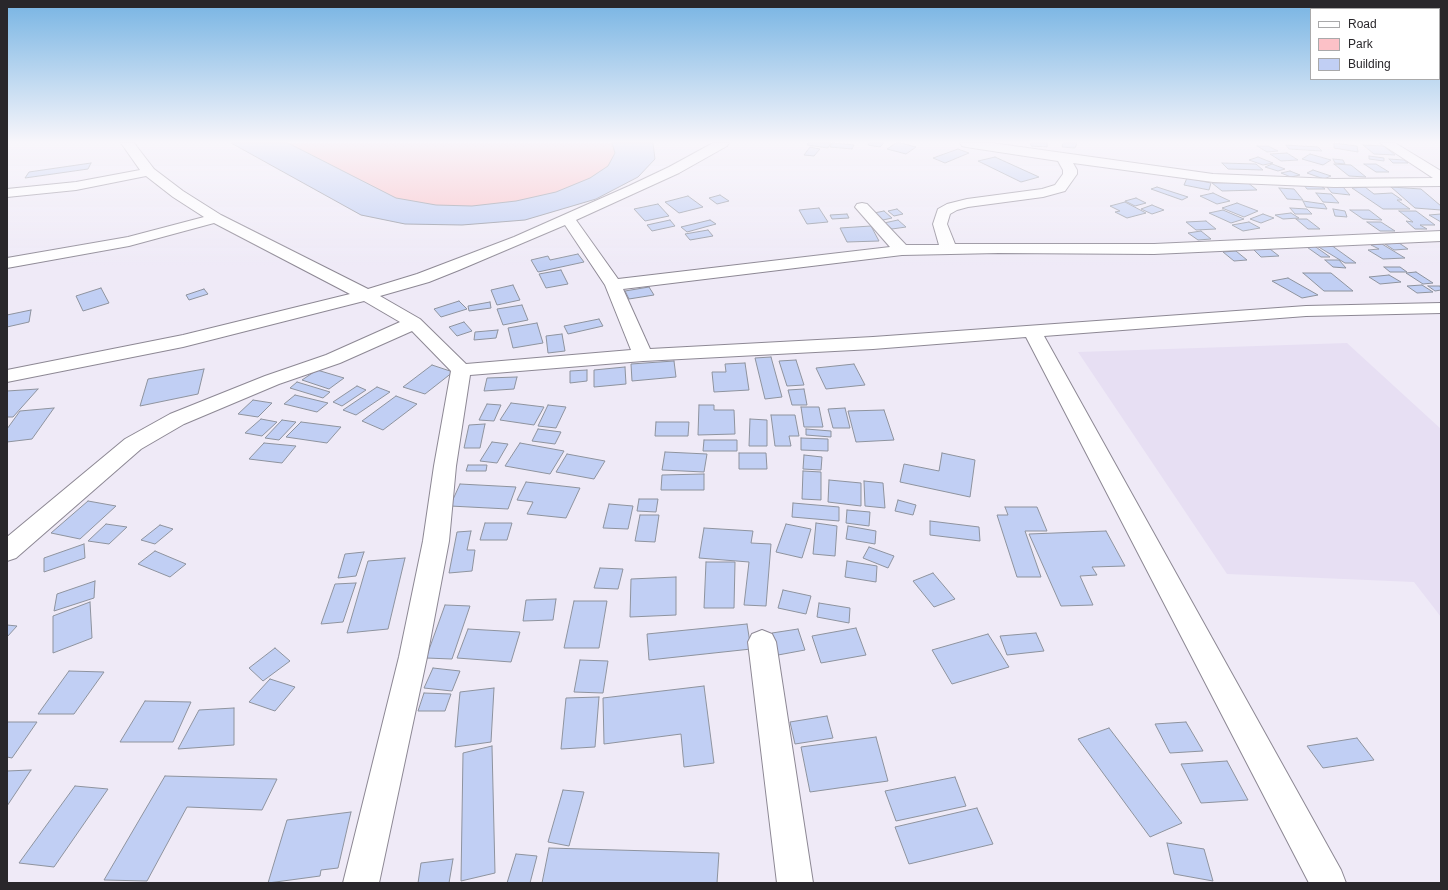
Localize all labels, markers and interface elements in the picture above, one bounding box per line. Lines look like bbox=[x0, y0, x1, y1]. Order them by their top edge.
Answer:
legend bbox=[1310, 8, 1440, 80]
text: Road bbox=[1348, 17, 1377, 31]
text: Park bbox=[1348, 37, 1373, 51]
text: Building bbox=[1348, 57, 1391, 71]

